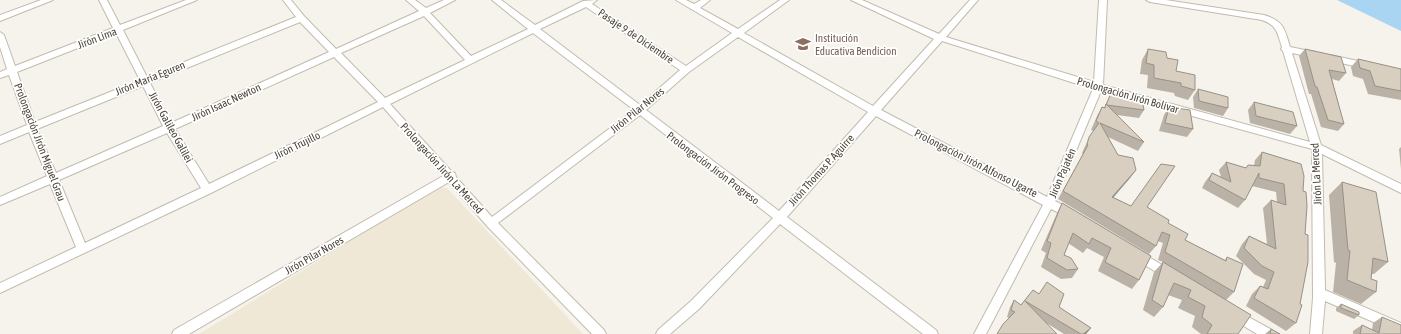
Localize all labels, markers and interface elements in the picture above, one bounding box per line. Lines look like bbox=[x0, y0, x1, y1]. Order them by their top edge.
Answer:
street label: Pasaje 9 de Diciembre bbox=[596, 6, 676, 66]
street label: Jirón Lima bbox=[76, 25, 118, 51]
place label: Institución Educativa Bendicion bbox=[815, 32, 897, 57]
school or university icon: Institución Educativa Bendicion bbox=[794, 35, 812, 53]
street label: Jirón María Eguren bbox=[113, 58, 187, 98]
street label: Prolongación Jirón Bolívar bbox=[1076, 75, 1181, 115]
street label: Prolongación Jirón Miguel Grau bbox=[12, 81, 68, 203]
street label: Jirón Isaac Newton bbox=[189, 81, 263, 123]
street label: Jirón Pilar Nores bbox=[608, 85, 666, 135]
street label: Jirón Galileo Galilei bbox=[147, 90, 195, 164]
street label: Prolongación Jirón La Merced bbox=[398, 120, 486, 216]
street label: Prolongación Jirón Alfonso Ugarte bbox=[913, 127, 1039, 199]
street label: Jirón Trujillo bbox=[272, 129, 322, 161]
street label: Prolongación Jirón Progreso bbox=[664, 129, 762, 207]
street label: Jirón Thomas P. Aguirre bbox=[786, 132, 856, 208]
street label: Jirón La Merced bbox=[1308, 143, 1324, 205]
street label: Jirón Pajatén bbox=[1046, 146, 1078, 200]
street label: Jirón Pilar Nores bbox=[283, 233, 345, 277]

